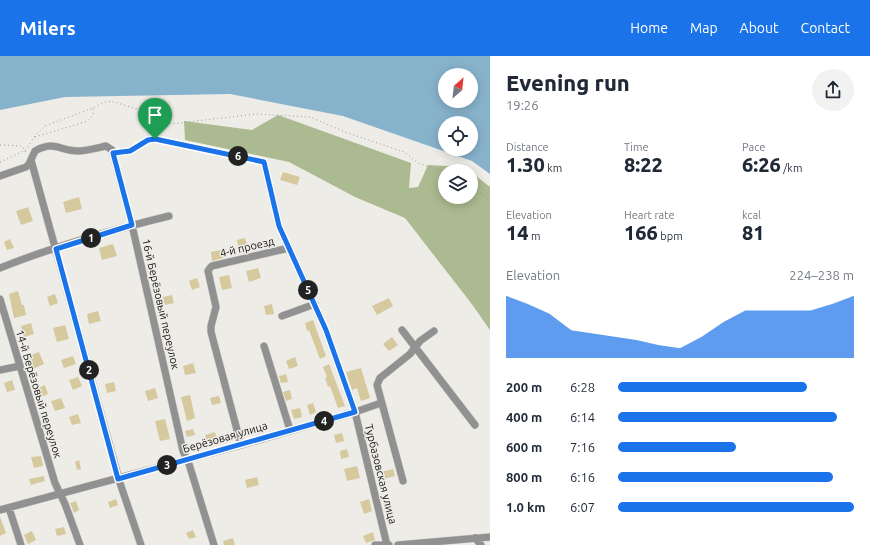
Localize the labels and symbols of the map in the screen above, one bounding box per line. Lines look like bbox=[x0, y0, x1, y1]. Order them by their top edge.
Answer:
north arrow bbox=[438, 68, 478, 108]
pin bbox=[138, 98, 172, 139]
pin: 6 bbox=[228, 146, 248, 166]
pin: 1 bbox=[81, 228, 101, 248]
street label: 4-й проезд bbox=[219, 235, 276, 259]
street label: 16-й Берёзовый переулок bbox=[140, 238, 182, 371]
pin: 5 bbox=[298, 280, 318, 300]
street label: 14-й Берёзовый переулок bbox=[14, 328, 64, 460]
pin: 2 bbox=[79, 360, 99, 380]
pin: 4 bbox=[314, 411, 334, 431]
street label: Берёзовая улица bbox=[181, 419, 269, 455]
street label: Турбазовская улица bbox=[363, 423, 399, 525]
pin: 3 bbox=[157, 455, 177, 475]

